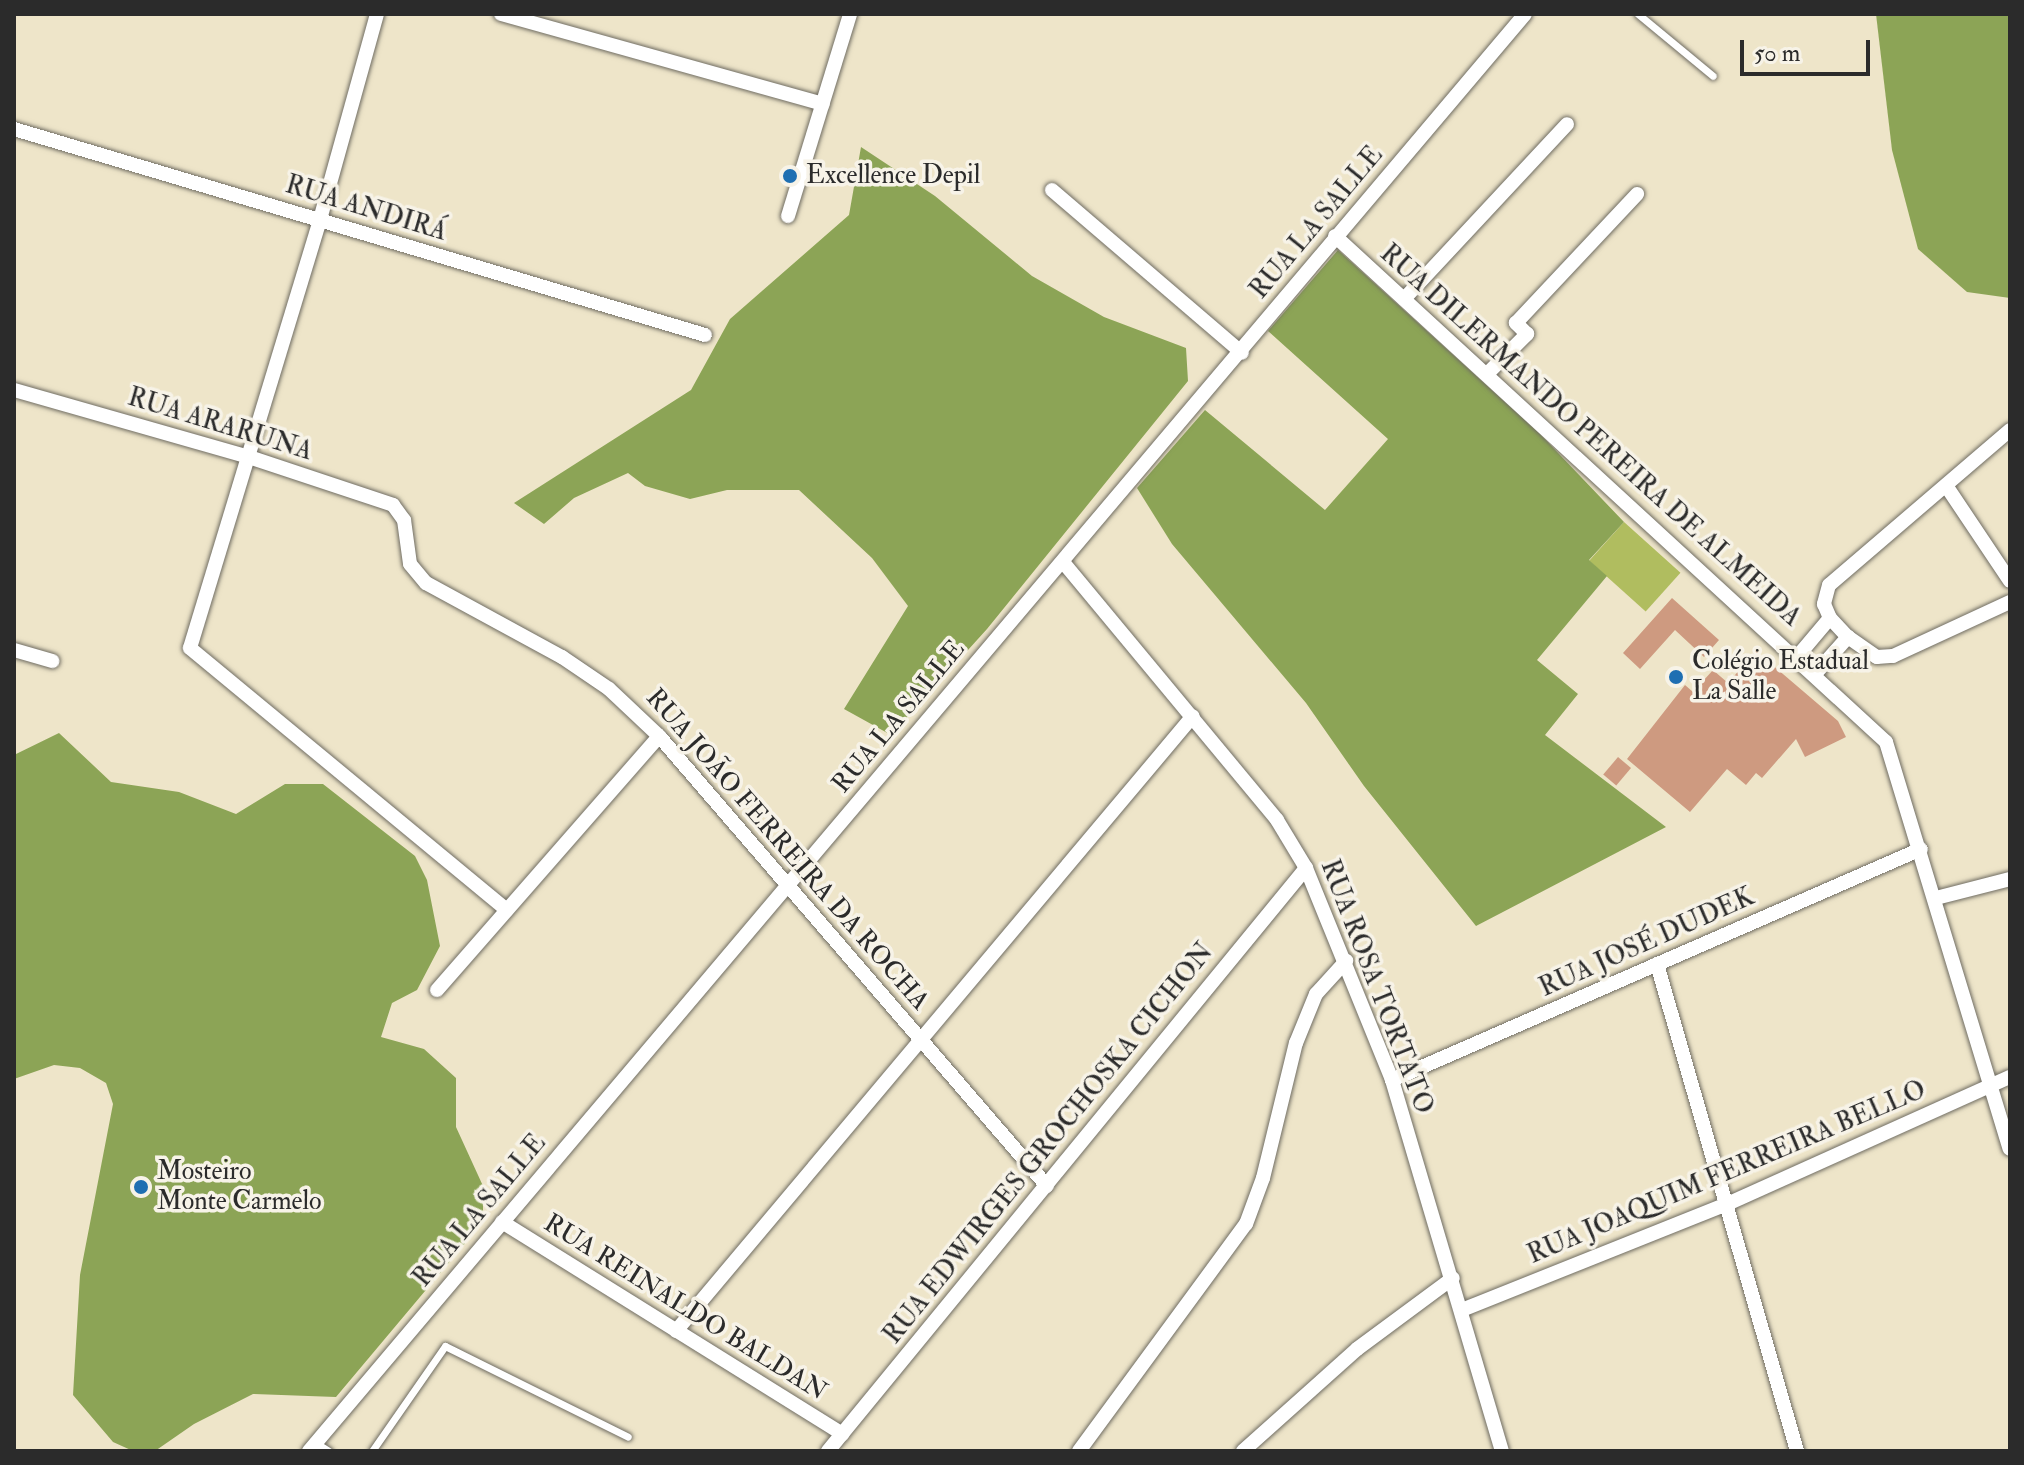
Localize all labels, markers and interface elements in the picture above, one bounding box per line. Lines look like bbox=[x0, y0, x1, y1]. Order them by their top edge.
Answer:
scale bar bbox=[1744, 24, 1874, 74]
text: 50 m bbox=[1754, 38, 1800, 69]
street label: RUA LA SALLE bbox=[1244, 140, 1390, 306]
place label: Excellence Depil bbox=[806, 160, 980, 192]
marker: Excellence Depil bbox=[781, 167, 799, 185]
street label: RUA ANDIRÁ bbox=[281, 170, 451, 248]
street label: RUA DILERMANDO PEREIRA DE ALMEIDA bbox=[1373, 238, 1807, 634]
street label: RUA ARARUNA bbox=[124, 382, 316, 468]
street label: RUA LA SALLE bbox=[826, 634, 972, 800]
place label: Colégio Estadual La Salle bbox=[1692, 646, 1869, 708]
marker: Colégio Estadual La Salle bbox=[1667, 668, 1685, 686]
street label: RUA JOÃO FERREIRA DA ROCHA bbox=[639, 683, 935, 1017]
street label: RUA ROSA TORTATO bbox=[1313, 856, 1439, 1118]
street label: RUA JOSÉ DUDEK bbox=[1535, 882, 1759, 1004]
street label: RUA EDWIRGES GROCHOSKA CICHON bbox=[878, 937, 1220, 1351]
street label: RUA JOAQUIM FERREIRA BELLO bbox=[1523, 1075, 1931, 1271]
street label: RUA LA SALLE bbox=[407, 1128, 553, 1294]
place label: Mosteiro Monte Carmelo bbox=[157, 1156, 322, 1218]
marker: Mosteiro Monte Carmelo bbox=[132, 1178, 150, 1196]
street label: RUA REINALDO BALDAN bbox=[538, 1208, 832, 1408]

